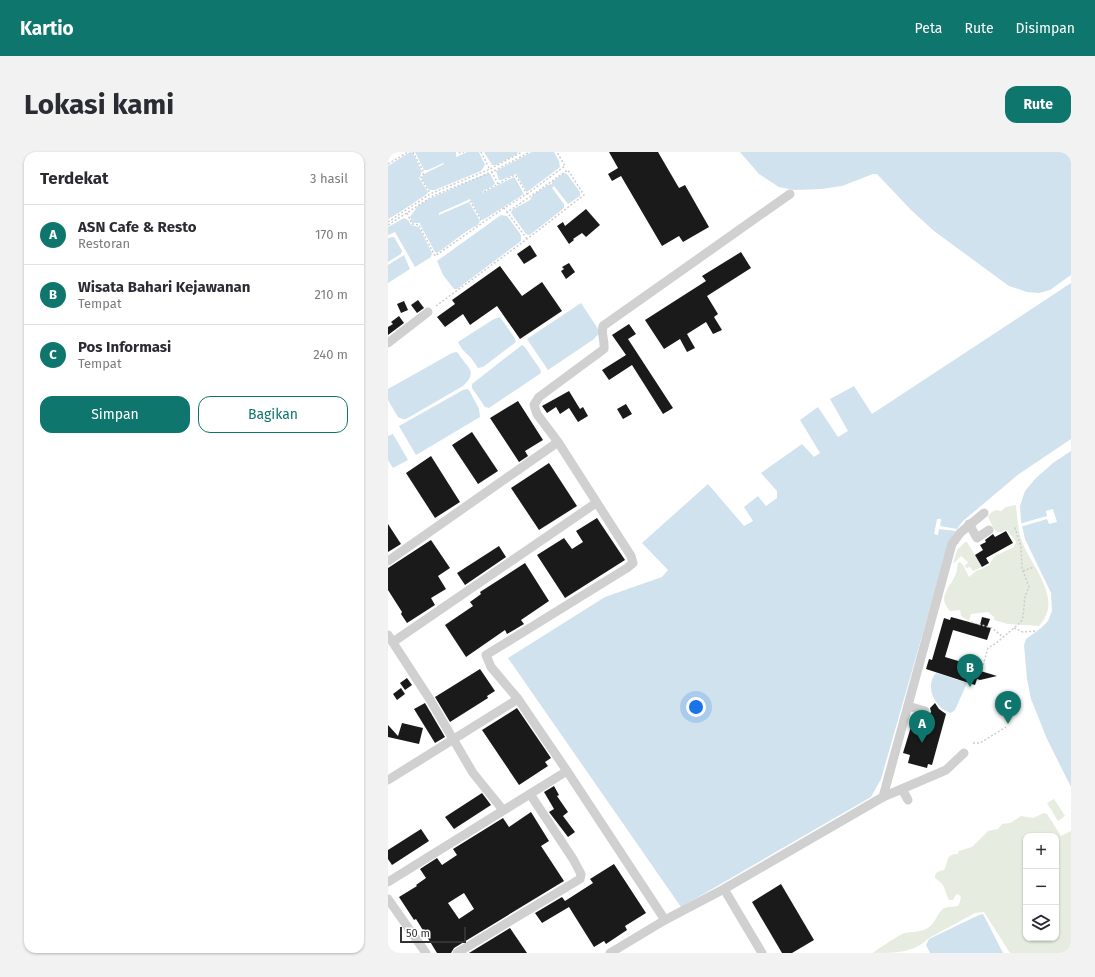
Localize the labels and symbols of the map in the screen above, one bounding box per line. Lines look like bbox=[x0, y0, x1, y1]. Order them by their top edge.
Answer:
pin: B bbox=[957, 654, 983, 687]
pin: C bbox=[995, 691, 1021, 724]
your location bbox=[686, 697, 706, 717]
pin: A bbox=[909, 710, 935, 743]
scale bar bbox=[400, 925, 466, 944]

